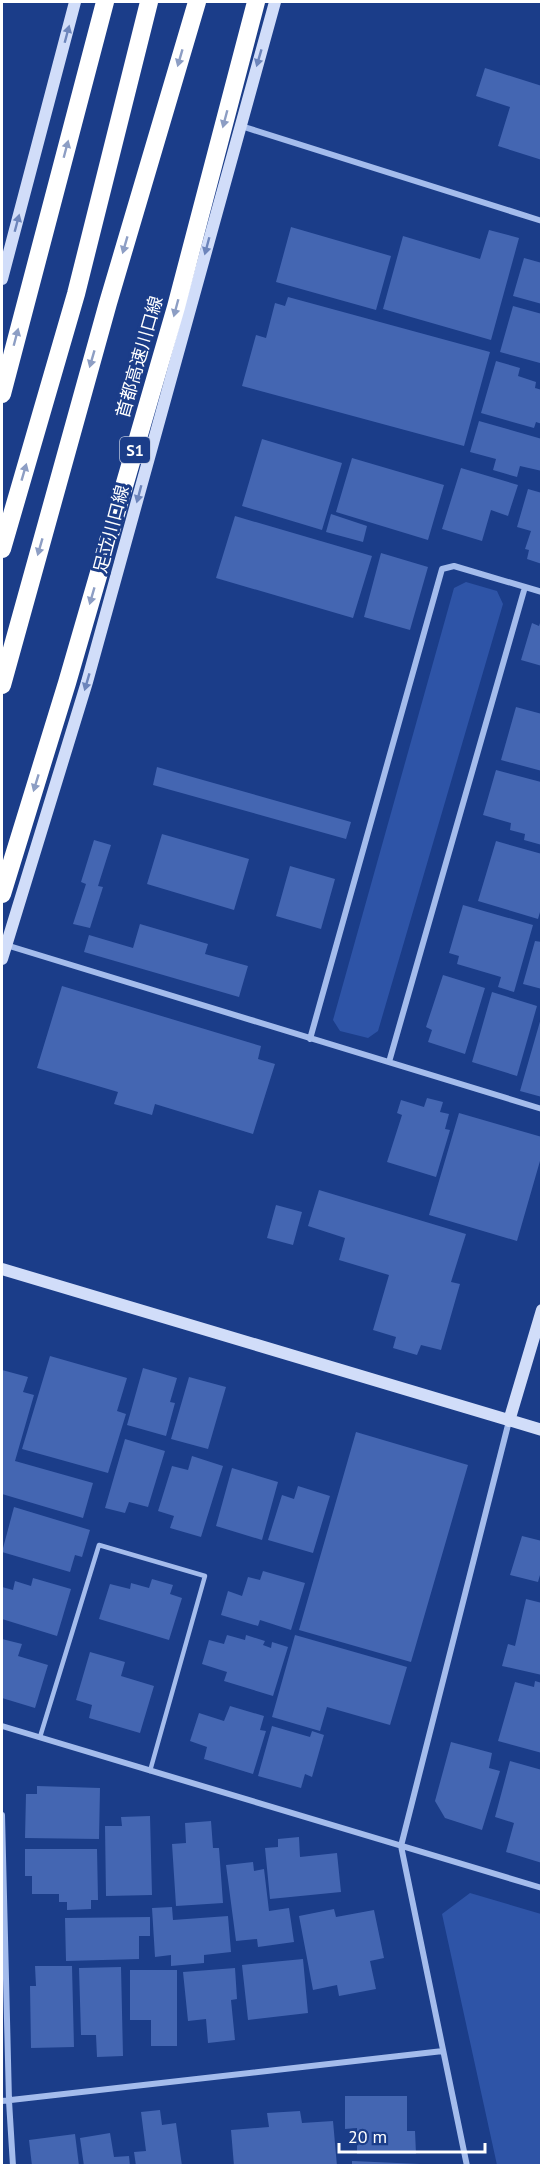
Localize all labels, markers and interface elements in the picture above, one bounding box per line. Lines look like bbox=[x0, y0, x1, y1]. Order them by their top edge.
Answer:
one-way arrow bbox=[62, 25, 72, 43]
one-way arrow bbox=[175, 49, 184, 67]
one-way arrow bbox=[254, 49, 264, 67]
one-way arrow bbox=[220, 110, 229, 128]
one-way arrow bbox=[62, 140, 71, 158]
one-way arrow bbox=[12, 213, 22, 232]
one-way arrow bbox=[120, 236, 129, 254]
one-way arrow bbox=[202, 237, 211, 255]
street label: 首都高速川口線 bbox=[111, 293, 167, 421]
one-way arrow bbox=[170, 299, 180, 317]
one-way arrow bbox=[12, 328, 22, 346]
one-way arrow bbox=[87, 350, 96, 368]
road number: S1 bbox=[120, 437, 150, 463]
one-way arrow bbox=[20, 463, 29, 481]
street label: 足立川口線 bbox=[88, 483, 134, 575]
one-way arrow bbox=[134, 486, 143, 504]
one-way arrow bbox=[35, 538, 44, 556]
one-way arrow bbox=[87, 587, 97, 605]
one-way arrow bbox=[82, 674, 91, 692]
one-way arrow bbox=[31, 774, 40, 792]
scale bar bbox=[339, 2116, 484, 2154]
text: 20 m bbox=[348, 2125, 387, 2148]

